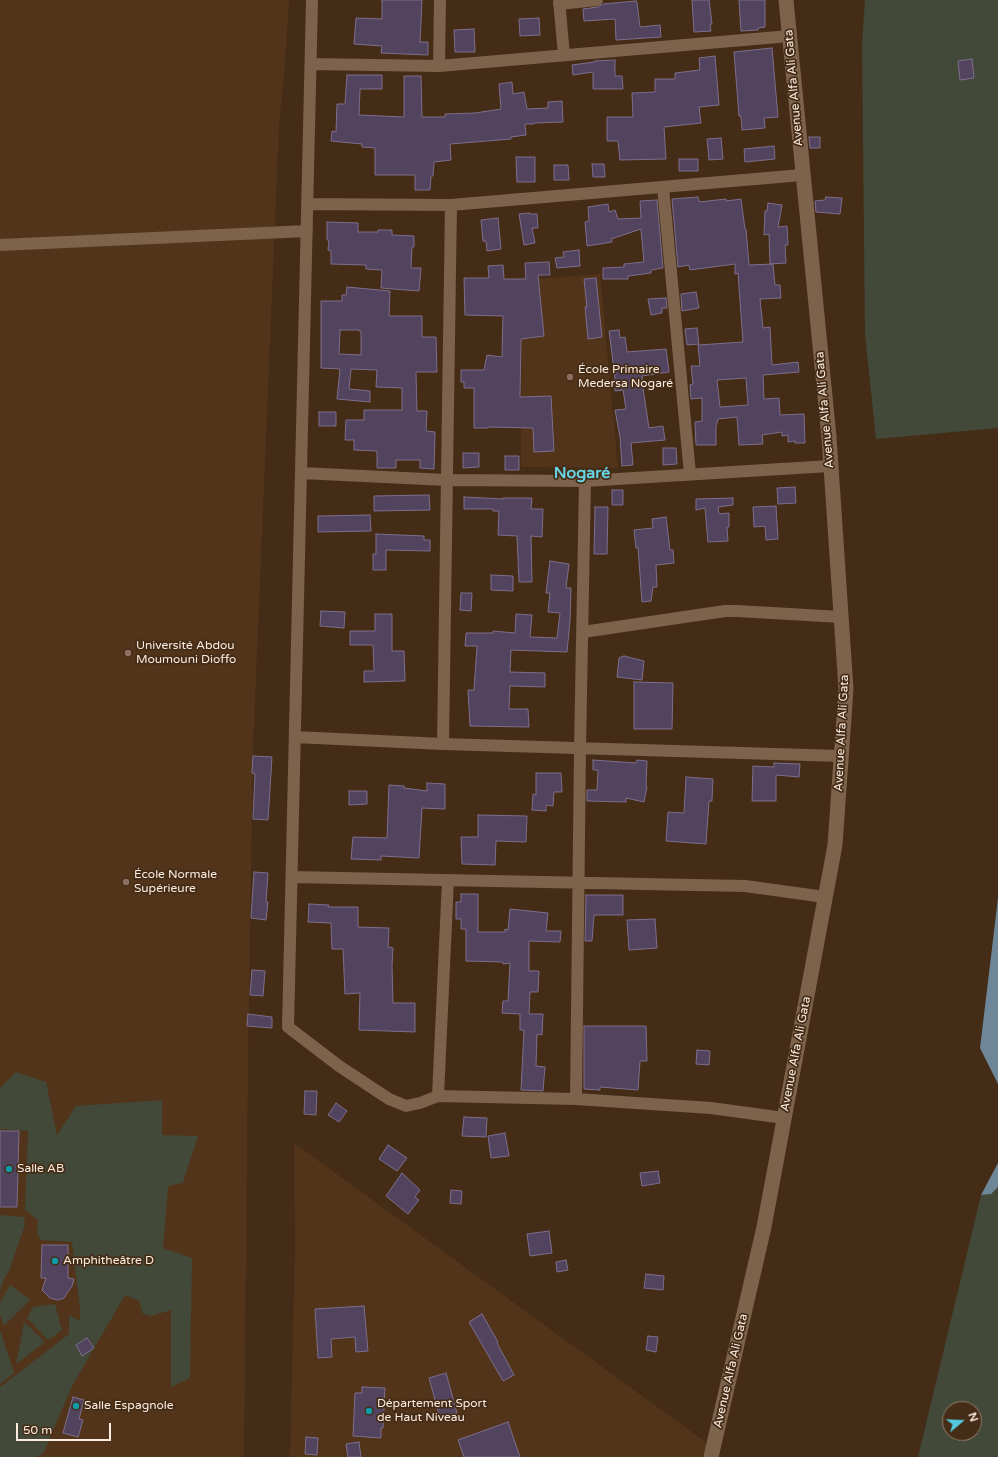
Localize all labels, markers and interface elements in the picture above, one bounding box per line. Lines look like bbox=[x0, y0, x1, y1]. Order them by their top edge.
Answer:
street label: Avenue Alfa Ali Gata bbox=[782, 29, 806, 147]
street label: Avenue Alfa Ali Gata bbox=[813, 351, 837, 469]
place label: École Primaire Medersa Nogaré bbox=[578, 363, 673, 391]
marker: École Primaire Medersa Nogaré bbox=[565, 372, 575, 382]
district label: Nogaré bbox=[554, 464, 610, 484]
place label: Université Abdou Moumouni Dioffo bbox=[136, 639, 236, 667]
marker: Université Abdou Moumouni Dioffo bbox=[123, 648, 133, 658]
street label: Avenue Alfa Ali Gata bbox=[832, 674, 852, 792]
place label: École Normale Supérieure bbox=[134, 868, 217, 896]
marker: École Normale Supérieure bbox=[121, 877, 131, 887]
street label: Avenue Alfa Ali Gata bbox=[778, 995, 814, 1113]
place label: Salle AB bbox=[17, 1162, 64, 1176]
marker: Salle AB bbox=[4, 1164, 14, 1174]
place label: Amphitheâtre D bbox=[63, 1254, 154, 1268]
marker: Amphitheâtre D bbox=[50, 1256, 60, 1266]
street label: Avenue Alfa Ali Gata bbox=[711, 1312, 751, 1430]
place label: Département Sport de Haut Niveau bbox=[377, 1397, 487, 1425]
place label: Salle Espagnole bbox=[84, 1399, 174, 1413]
marker: Salle Espagnole bbox=[71, 1401, 81, 1411]
north arrow bbox=[942, 1401, 982, 1441]
marker: Département Sport de Haut Niveau bbox=[364, 1406, 374, 1416]
text: N bbox=[965, 1411, 980, 1424]
scale bar bbox=[18, 1415, 113, 1441]
text: 50 m bbox=[23, 1423, 52, 1437]

